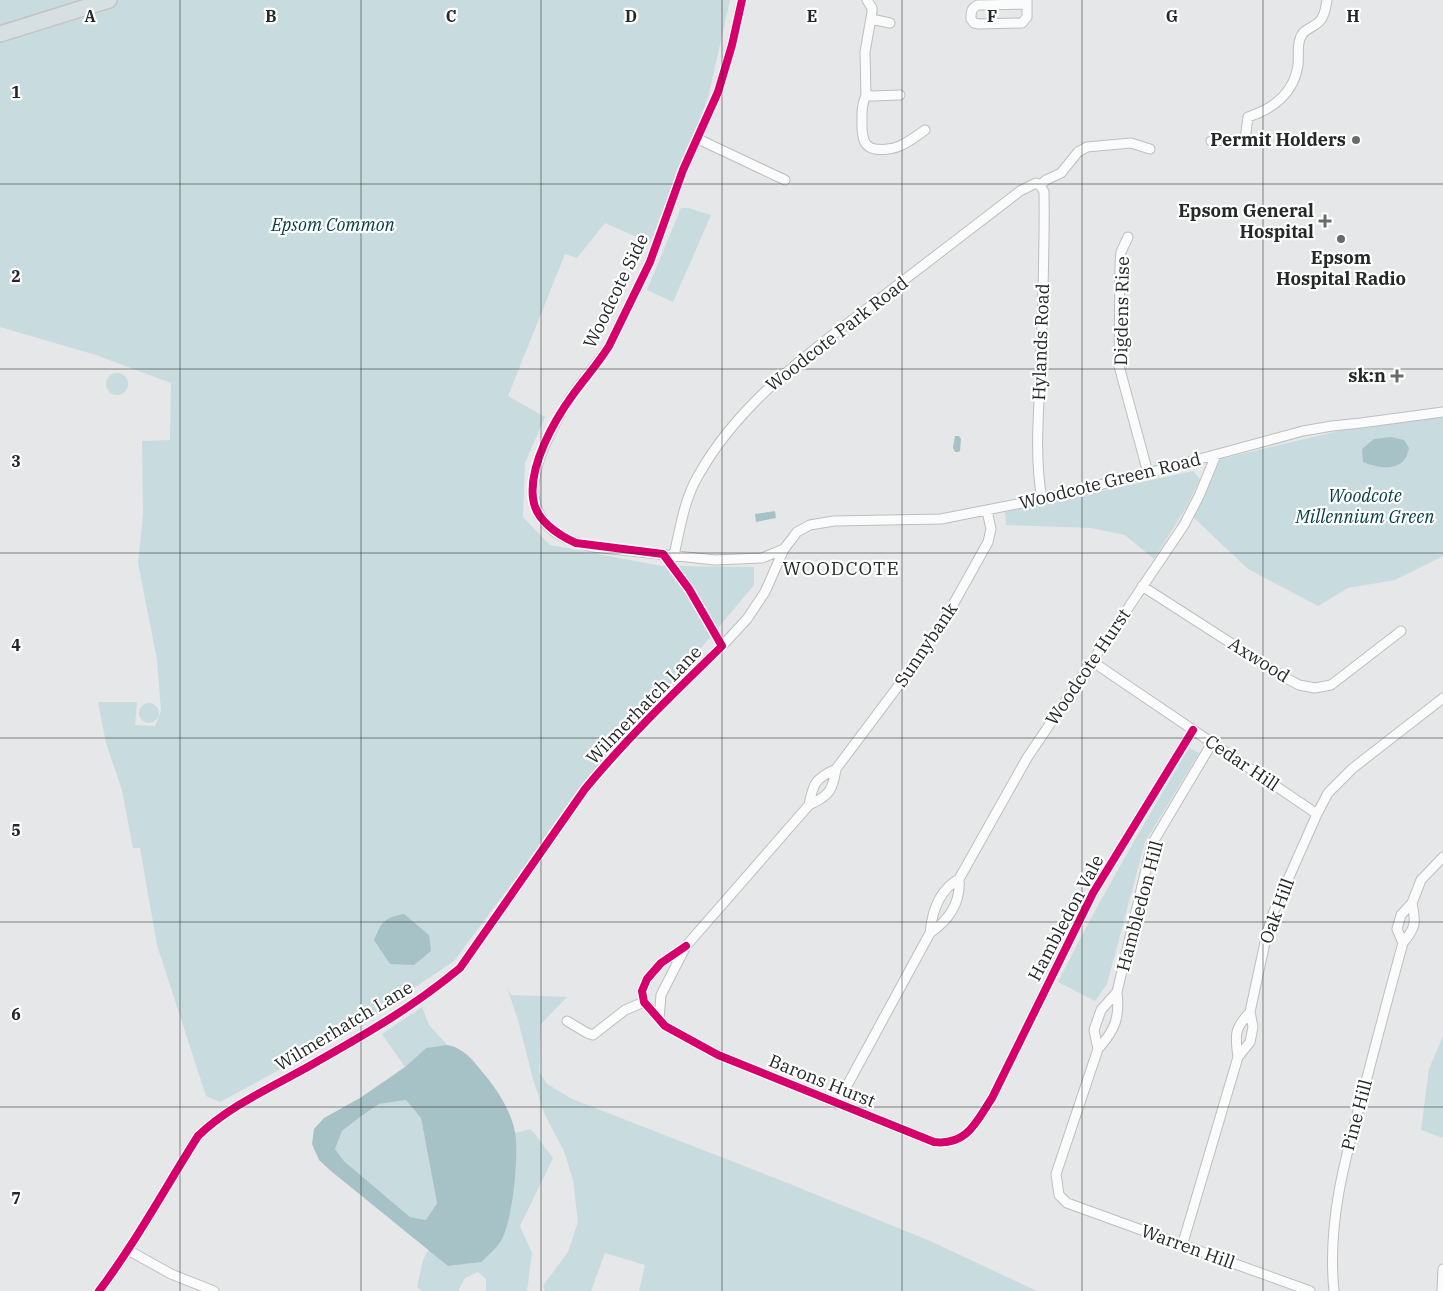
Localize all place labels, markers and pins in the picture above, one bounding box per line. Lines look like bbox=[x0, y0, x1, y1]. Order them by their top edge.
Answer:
place label: Permit Holders bbox=[1210, 128, 1346, 151]
marker: Permit Holders bbox=[1350, 134, 1362, 146]
place label: Epsom General Hospital bbox=[1178, 199, 1314, 243]
marker: Epsom General Hospital bbox=[1318, 214, 1332, 228]
marker: Epsom Hospital Radio bbox=[1335, 233, 1347, 245]
place label: Epsom Hospital Radio bbox=[1276, 246, 1406, 290]
place label: sk:n bbox=[1348, 364, 1386, 387]
marker: sk:n bbox=[1390, 369, 1404, 383]

